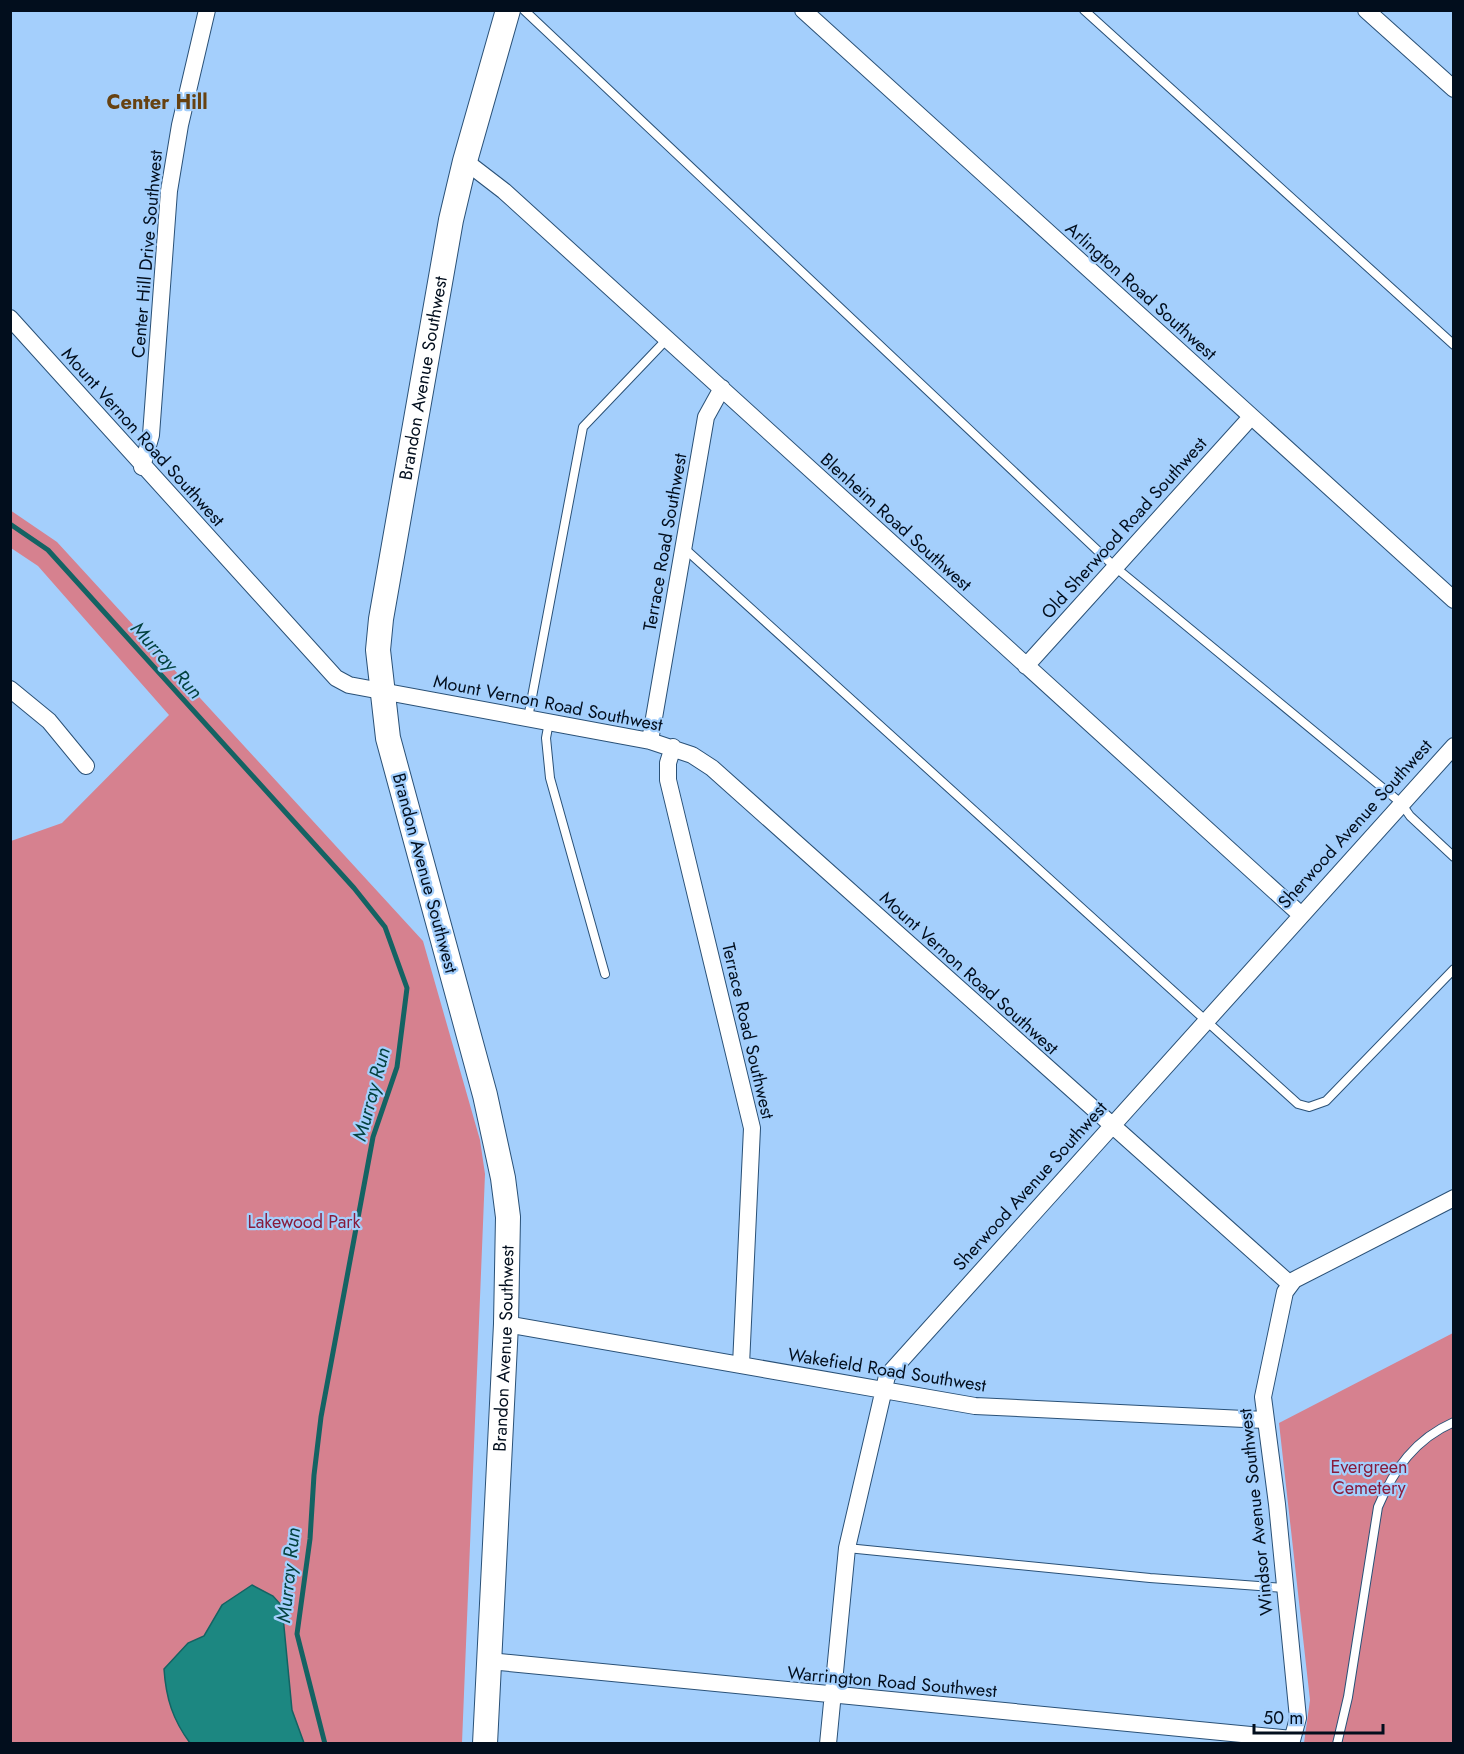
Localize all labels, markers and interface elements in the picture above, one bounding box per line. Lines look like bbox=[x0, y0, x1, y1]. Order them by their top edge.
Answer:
district label: Center Hill bbox=[106, 88, 208, 117]
street label: Center Hill Drive Southwest bbox=[125, 148, 169, 359]
street label: Arlington Road Southwest bbox=[1060, 216, 1223, 367]
street label: Brandon Avenue Southwest bbox=[393, 273, 454, 482]
street label: Mount Vernon Road Southwest bbox=[55, 342, 231, 533]
street label: Old Sherwood Road Southwest bbox=[1035, 431, 1213, 625]
street label: Blenheim Road Southwest bbox=[815, 447, 978, 598]
street label: Terrace Road Southwest bbox=[637, 450, 694, 633]
water label: Murray Run bbox=[124, 615, 210, 706]
street label: Mount Vernon Road Southwest bbox=[431, 668, 665, 738]
street label: Sherwood Avenue Southwest bbox=[1272, 733, 1439, 914]
street label: Brandon Avenue Southwest bbox=[386, 770, 464, 977]
street label: Mount Vernon Road Southwest bbox=[874, 885, 1065, 1061]
street label: Terrace Road Southwest bbox=[715, 940, 781, 1122]
water label: Murray Run bbox=[345, 1044, 398, 1144]
street label: Sherwood Avenue Southwest bbox=[947, 1095, 1114, 1276]
park label: Lakewood Park bbox=[248, 1209, 360, 1235]
street label: Brandon Avenue Southwest bbox=[487, 1244, 520, 1452]
street label: Wakefield Road Southwest bbox=[786, 1341, 989, 1399]
street label: Windsor Avenue Southwest bbox=[1232, 1407, 1280, 1617]
park label: Evergreen Cemetery bbox=[1331, 1454, 1407, 1501]
water label: Murray Run bbox=[269, 1526, 308, 1624]
street label: Warrington Road Southwest bbox=[786, 1660, 999, 1704]
scale bar bbox=[1254, 1697, 1383, 1735]
text: 50 m bbox=[1263, 1705, 1303, 1731]

